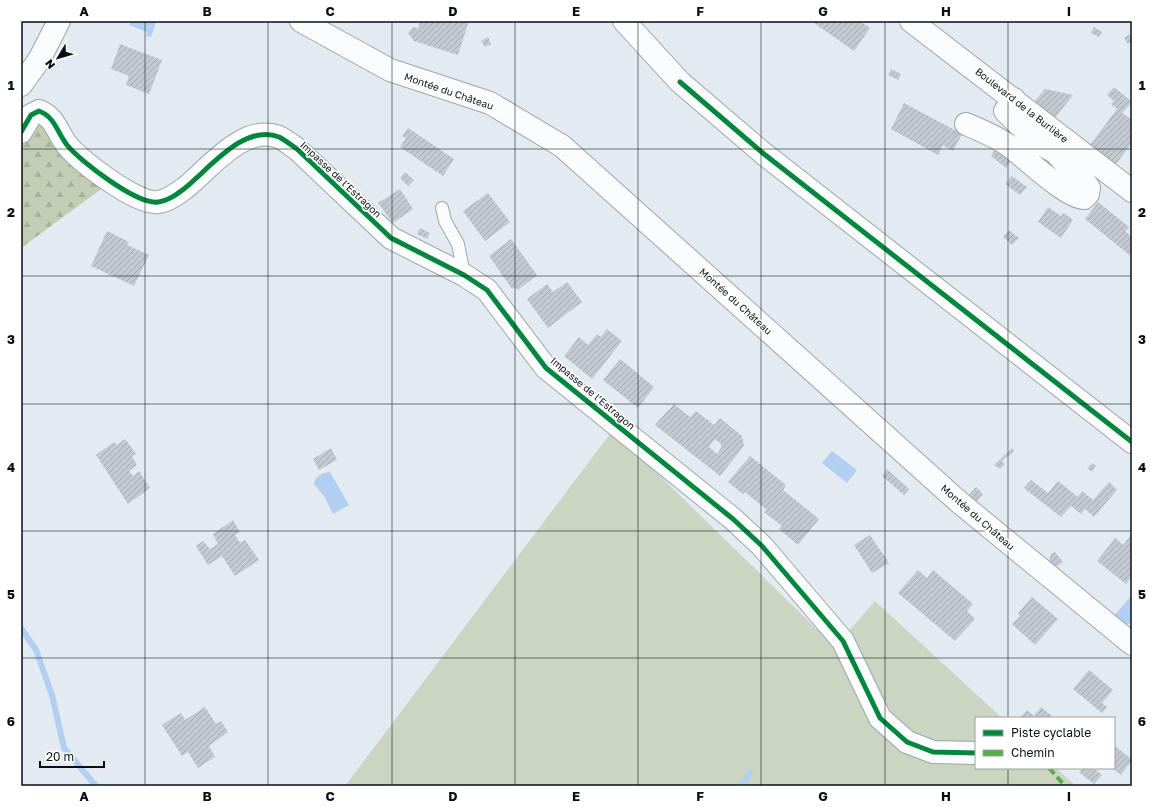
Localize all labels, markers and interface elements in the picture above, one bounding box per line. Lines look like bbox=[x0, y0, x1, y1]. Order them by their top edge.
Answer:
text: A bbox=[79, 3, 89, 19]
text: B bbox=[202, 3, 212, 19]
text: C bbox=[325, 3, 335, 19]
text: D bbox=[448, 3, 458, 19]
text: E bbox=[572, 3, 580, 19]
text: F bbox=[696, 3, 704, 19]
text: G bbox=[818, 3, 828, 19]
text: H bbox=[941, 3, 951, 19]
text: I bbox=[1067, 3, 1071, 19]
north arrow bbox=[38, 38, 78, 78]
text: N bbox=[42, 57, 57, 72]
street label: Boulevard de la Burlière bbox=[973, 65, 1071, 145]
street label: Montée du Château bbox=[403, 70, 495, 112]
text: 1 bbox=[8, 77, 15, 93]
text: 1 bbox=[1139, 77, 1146, 93]
street label: Impasse de l’Estragon bbox=[298, 138, 384, 220]
text: 2 bbox=[7, 204, 15, 220]
text: 2 bbox=[1138, 204, 1146, 220]
street label: Montée du Château bbox=[697, 265, 775, 337]
text: 3 bbox=[7, 331, 15, 347]
text: 3 bbox=[1138, 331, 1146, 347]
street label: Impasse de l’Estragon bbox=[548, 354, 638, 432]
text: 4 bbox=[7, 459, 15, 475]
text: 4 bbox=[1138, 459, 1146, 475]
street label: Montée du Château bbox=[939, 482, 1017, 552]
text: 5 bbox=[7, 586, 15, 602]
text: 5 bbox=[1138, 586, 1146, 602]
text: 6 bbox=[7, 713, 15, 729]
text: 6 bbox=[1138, 713, 1146, 729]
legend bbox=[975, 717, 1115, 769]
text: Piste cyclable bbox=[1011, 725, 1091, 740]
scale bar bbox=[40, 743, 104, 769]
text: Chemin bbox=[1011, 745, 1055, 760]
text: 20 m bbox=[46, 749, 74, 764]
text: A bbox=[79, 788, 89, 804]
text: B bbox=[202, 788, 212, 804]
text: C bbox=[325, 788, 335, 804]
text: D bbox=[448, 788, 458, 804]
text: E bbox=[572, 788, 580, 804]
text: F bbox=[696, 788, 704, 804]
text: G bbox=[818, 788, 828, 804]
text: H bbox=[941, 788, 951, 804]
text: I bbox=[1067, 788, 1071, 804]

